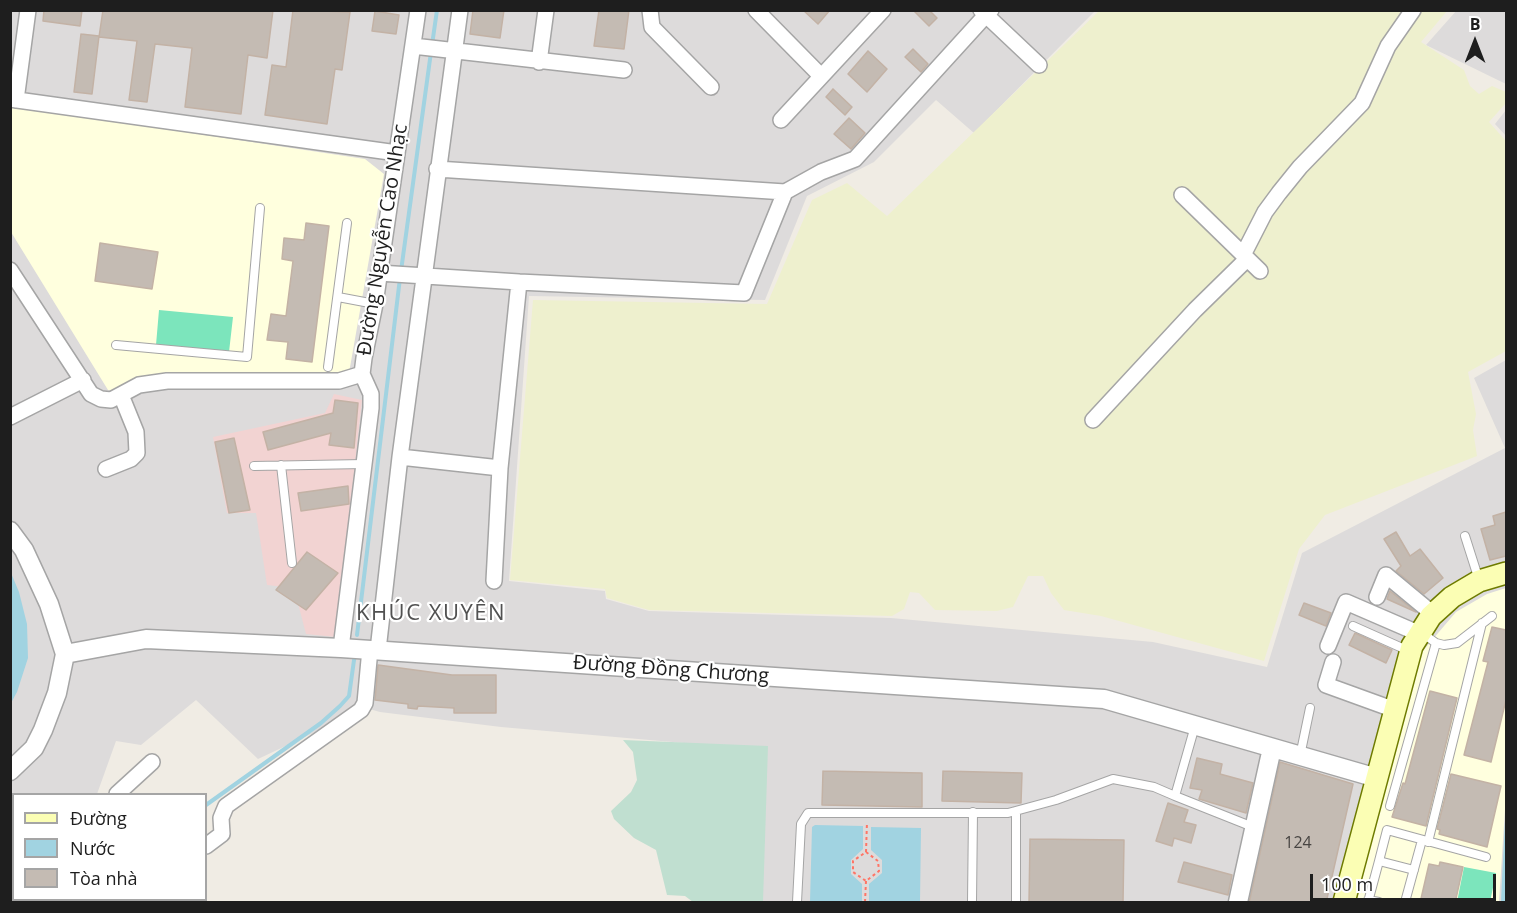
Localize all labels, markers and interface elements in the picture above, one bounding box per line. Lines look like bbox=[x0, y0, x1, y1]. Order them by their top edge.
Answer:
north arrow bbox=[1445, 12, 1505, 72]
text: B bbox=[1470, 13, 1480, 35]
street label: Đường Nguyễn Cao Nhạc bbox=[353, 122, 413, 358]
district label: KHÚC XUYÊN bbox=[356, 601, 506, 627]
street label: Đường Đồng Chương bbox=[572, 651, 770, 689]
legend bbox=[12, 793, 207, 901]
text: Đường bbox=[70, 806, 127, 830]
house number: 124 bbox=[1284, 833, 1312, 853]
text: Nước bbox=[70, 836, 115, 860]
scale bar bbox=[1313, 862, 1499, 900]
text: Tòa nhà bbox=[70, 866, 138, 890]
text: 100 m bbox=[1321, 872, 1373, 896]

